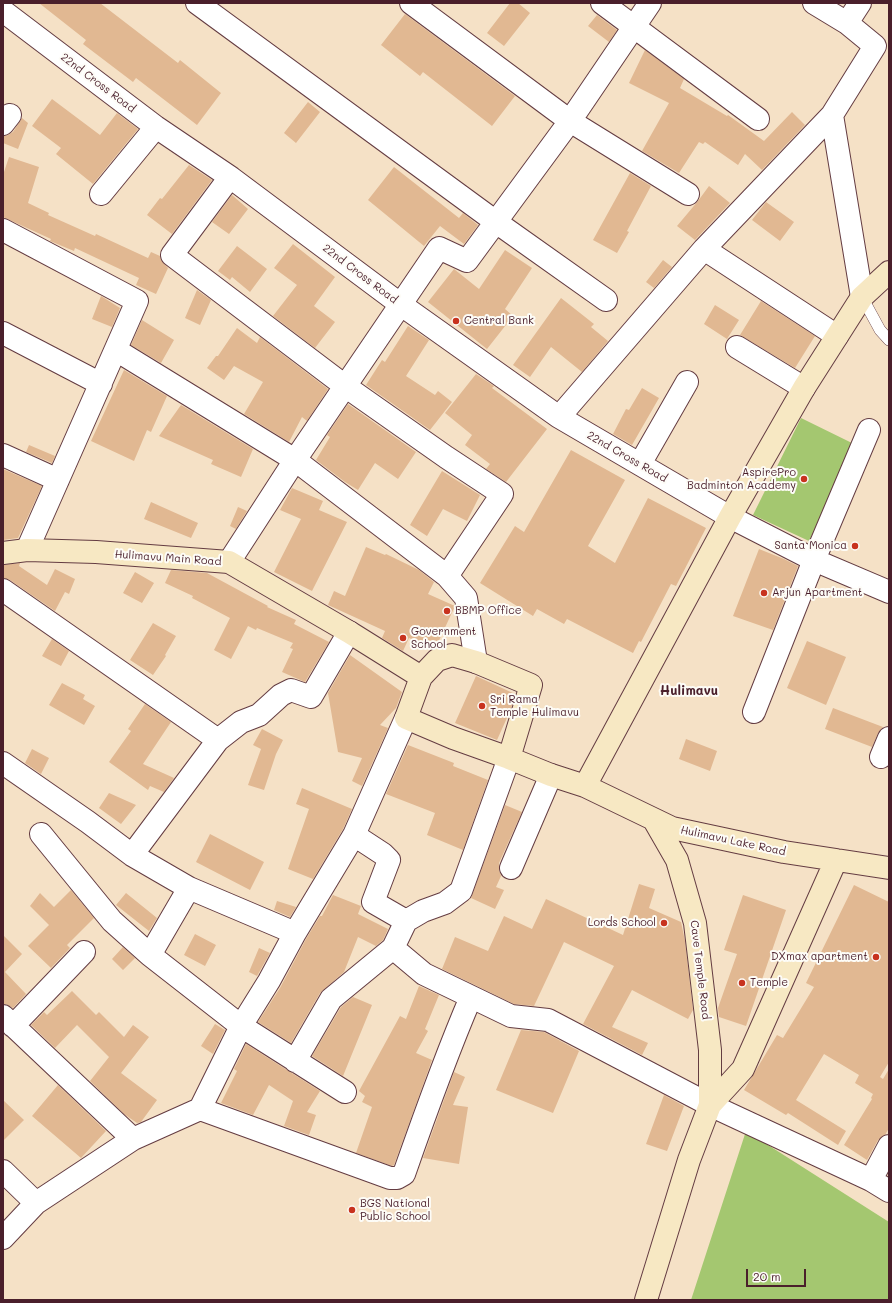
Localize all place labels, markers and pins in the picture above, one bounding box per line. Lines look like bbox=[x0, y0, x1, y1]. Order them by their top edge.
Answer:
place label: Central Bank bbox=[464, 314, 534, 328]
marker: Central Bank bbox=[451, 316, 461, 326]
place label: AspirePro Badminton Academy bbox=[687, 466, 796, 492]
marker: AspirePro Badminton Academy bbox=[799, 474, 809, 484]
place label: Santa Monica bbox=[775, 539, 847, 553]
marker: Santa Monica bbox=[850, 541, 860, 551]
place label: Arjun Apartment bbox=[772, 586, 863, 600]
marker: Arjun Apartment bbox=[759, 588, 769, 598]
place label: BBMP Office bbox=[455, 604, 522, 618]
marker: BBMP Office bbox=[442, 606, 452, 616]
place label: Government School bbox=[411, 625, 476, 651]
marker: Government School bbox=[398, 633, 408, 643]
place label: Sri Rama Temple Hulimavu bbox=[490, 693, 579, 719]
marker: Sri Rama Temple Hulimavu bbox=[477, 701, 487, 711]
place label: Lords School bbox=[588, 916, 656, 930]
marker: Lords School bbox=[659, 918, 669, 928]
place label: DXmax apartment bbox=[771, 950, 868, 964]
marker: DXmax apartment bbox=[871, 952, 881, 962]
place label: Temple bbox=[750, 976, 788, 990]
marker: Temple bbox=[737, 978, 747, 988]
place label: BGS National Public School bbox=[360, 1197, 431, 1223]
marker: BGS National Public School bbox=[347, 1205, 357, 1215]

